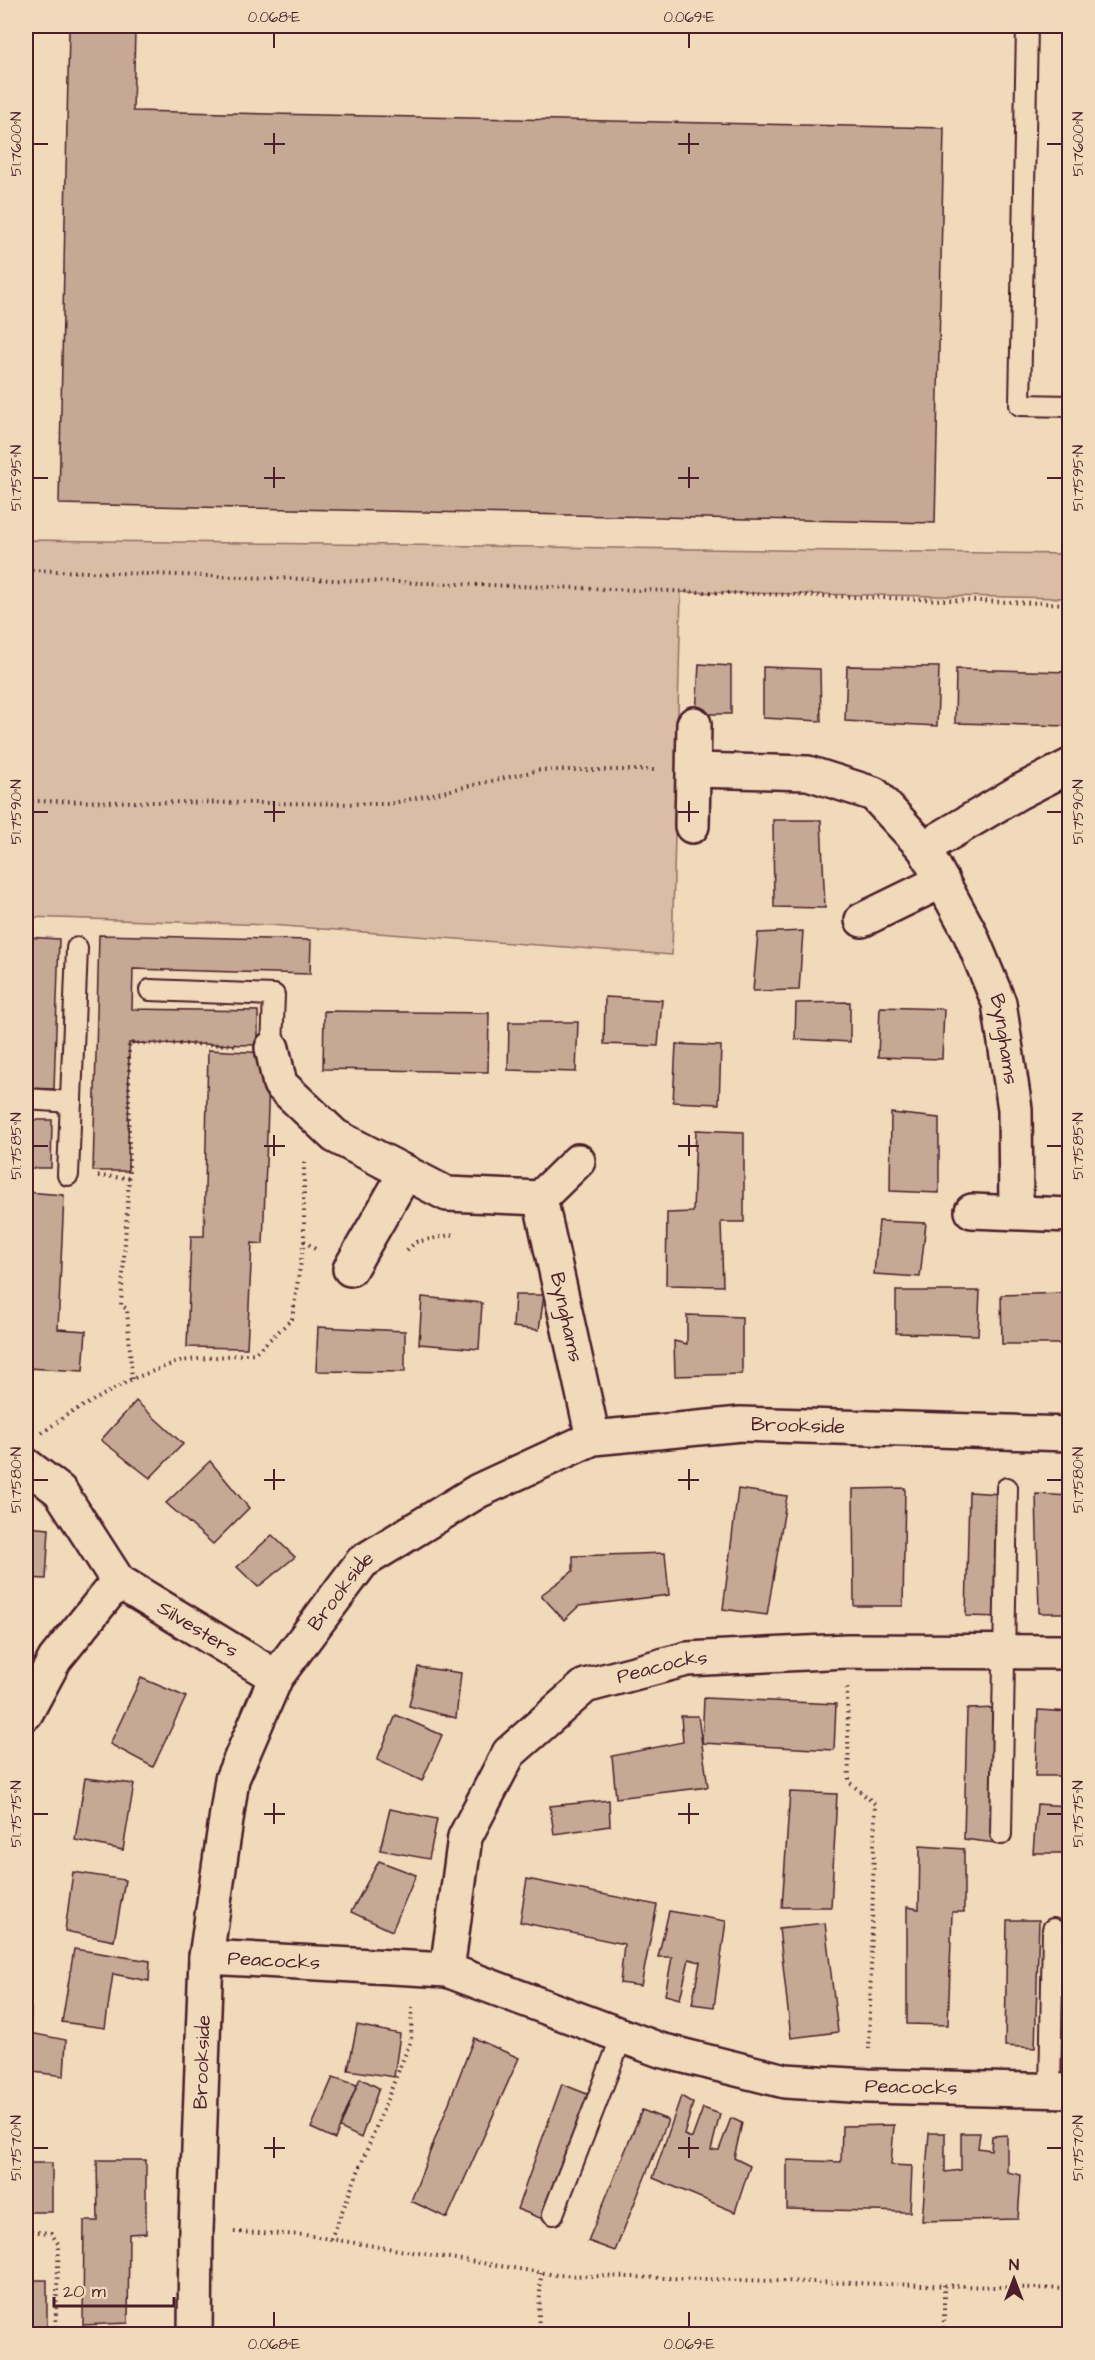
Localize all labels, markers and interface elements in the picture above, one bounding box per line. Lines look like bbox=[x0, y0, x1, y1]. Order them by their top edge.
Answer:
text: 0.068°E bbox=[248, 7, 300, 28]
text: 0.069°E bbox=[663, 7, 715, 28]
text: 51.7600°N bbox=[6, 112, 27, 176]
text: 51.7600°N bbox=[1068, 112, 1089, 176]
text: 51.7595°N bbox=[6, 445, 27, 511]
text: 51.7595°N bbox=[1068, 445, 1089, 511]
text: 51.7590°N bbox=[6, 779, 27, 845]
text: 51.7590°N bbox=[1068, 779, 1089, 845]
street label: Bynghams bbox=[983, 989, 1025, 1086]
text: 51.7585°N bbox=[6, 1112, 27, 1180]
text: 51.7585°N bbox=[1068, 1112, 1089, 1180]
street label: Bynghams bbox=[543, 1270, 590, 1365]
street label: Brookside bbox=[750, 1410, 846, 1441]
text: 51.7580°N bbox=[6, 1447, 27, 1513]
text: 51.7580°N bbox=[1068, 1447, 1089, 1513]
street label: Brookside bbox=[301, 1544, 379, 1637]
street label: Silvesters bbox=[152, 1594, 243, 1665]
street label: Peacocks bbox=[614, 1644, 708, 1691]
text: 51.7575°N bbox=[6, 1780, 27, 1848]
text: 51.7575°N bbox=[1068, 1780, 1089, 1848]
street label: Peacocks bbox=[227, 1944, 321, 1977]
street label: Brookside bbox=[186, 2014, 218, 2110]
street label: Peacocks bbox=[864, 2072, 958, 2102]
text: 51.7570°N bbox=[6, 2115, 27, 2181]
text: 51.7570°N bbox=[1068, 2115, 1089, 2181]
north arrow bbox=[984, 2249, 1044, 2309]
text: N bbox=[1009, 2254, 1019, 2276]
scale bar bbox=[54, 2270, 174, 2308]
text: 20 m bbox=[63, 2279, 106, 2304]
text: 0.068°E bbox=[248, 2334, 300, 2355]
text: 0.069°E bbox=[663, 2334, 715, 2355]

